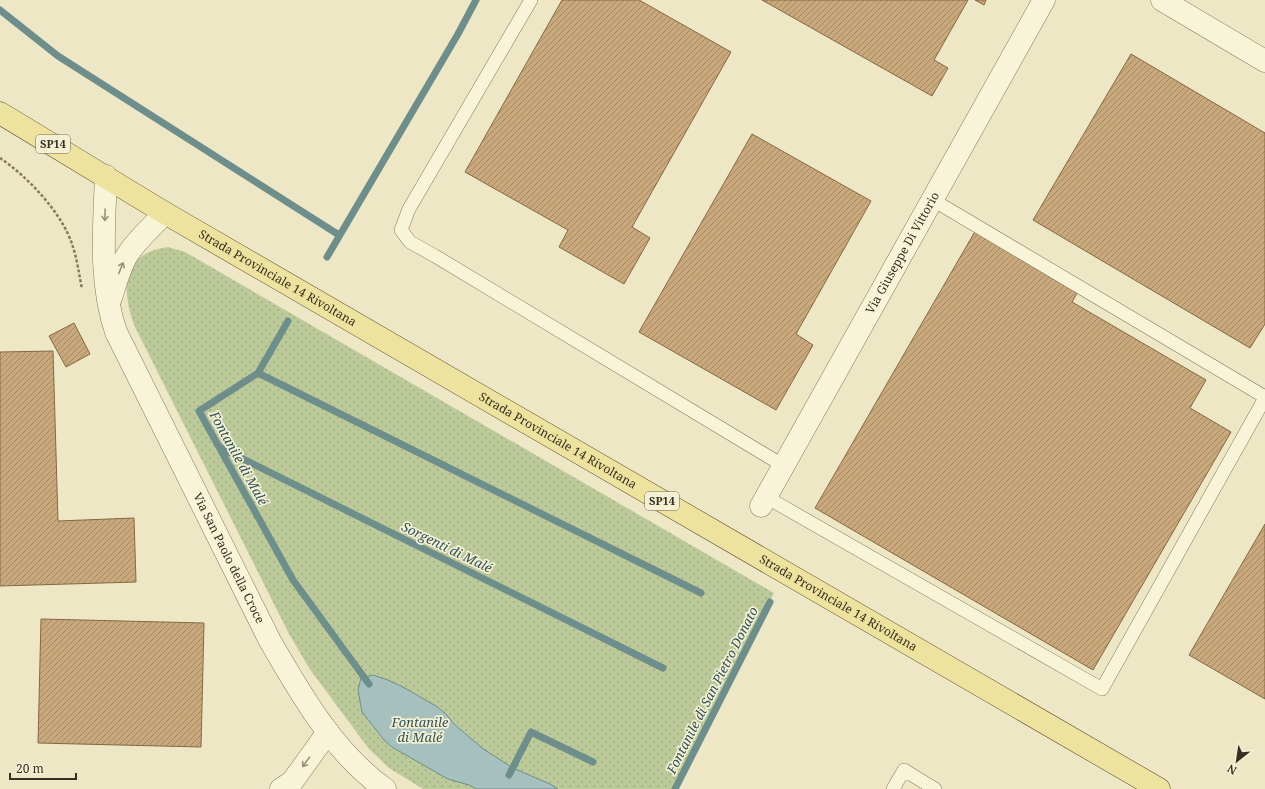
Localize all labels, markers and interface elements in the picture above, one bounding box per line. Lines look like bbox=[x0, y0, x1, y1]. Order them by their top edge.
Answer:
road number: SP14 bbox=[36, 135, 70, 153]
street label: Via Giuseppe Di Vittorio bbox=[861, 188, 943, 317]
one-way arrow bbox=[101, 208, 109, 221]
street label: Strada Provinciale 14 Rivoltana bbox=[196, 225, 360, 330]
one-way arrow bbox=[118, 263, 126, 275]
street label: Strada Provinciale 14 Rivoltana bbox=[476, 388, 640, 493]
water label: Fontanile di Malé bbox=[205, 407, 273, 509]
street label: Via San Paolo della Croce bbox=[189, 490, 269, 626]
road number: SP14 bbox=[645, 492, 679, 510]
water label: Sorgenti di Malé bbox=[399, 517, 496, 577]
street label: Strada Provinciale 14 Rivoltana bbox=[756, 550, 921, 655]
water label: Fontanile di San Pietro Donato bbox=[662, 603, 762, 777]
water label: Fontanile di Malé bbox=[391, 713, 449, 746]
north arrow bbox=[1217, 741, 1257, 781]
scale bar bbox=[10, 755, 76, 781]
one-way arrow bbox=[302, 757, 310, 768]
text: 20 m bbox=[16, 760, 44, 777]
text: N bbox=[1224, 761, 1239, 779]

